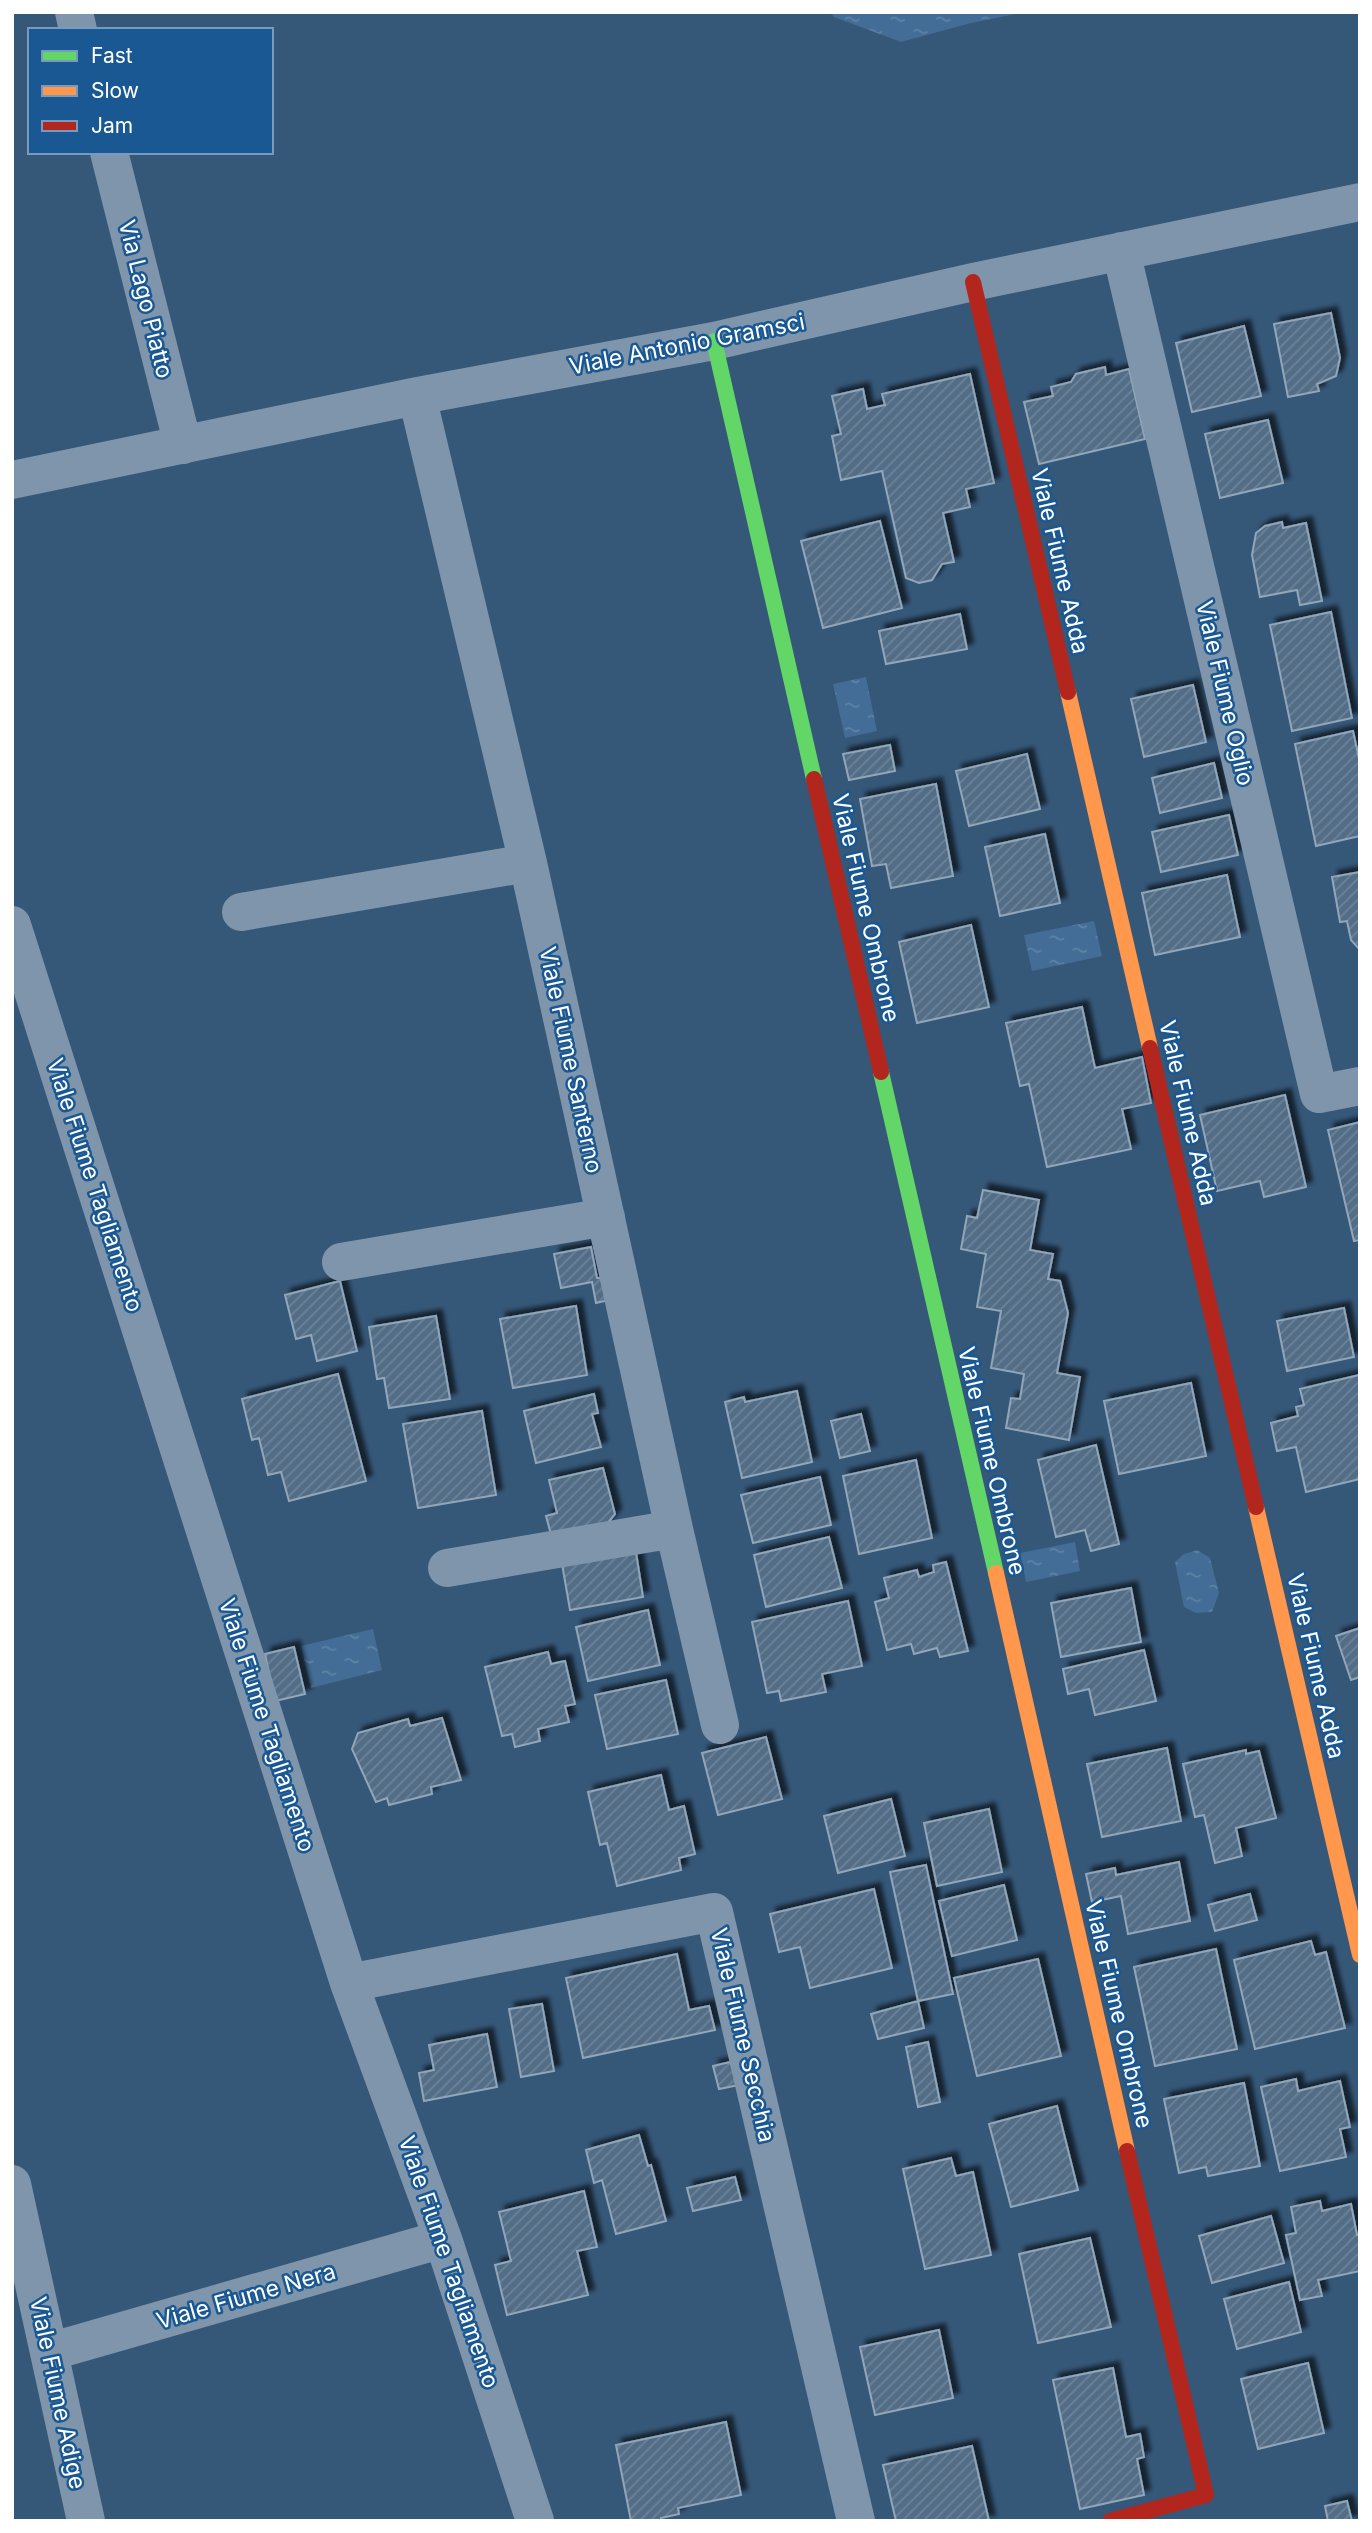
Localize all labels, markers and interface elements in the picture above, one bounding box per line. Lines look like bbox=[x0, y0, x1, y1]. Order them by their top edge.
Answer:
legend bbox=[28, 28, 273, 154]
text: Fast bbox=[91, 43, 133, 68]
text: Slow bbox=[91, 78, 139, 103]
text: Jam bbox=[91, 113, 133, 138]
street label: Via Lago Piatto bbox=[113, 217, 179, 381]
street label: Viale Antonio Gramsci bbox=[567, 307, 807, 381]
street label: Viale Fiume Adda bbox=[1025, 466, 1095, 656]
street label: Viale Fiume Oglio bbox=[1190, 598, 1260, 788]
street label: Viale Fiume Ombrone bbox=[826, 791, 906, 1025]
street label: Viale Fiume Santerno bbox=[533, 944, 609, 1176]
street label: Viale Fiume Adda bbox=[1153, 1018, 1223, 1208]
street label: Viale Fiume Tagliamento bbox=[41, 1055, 149, 1315]
street label: Viale Fiume Ombrone bbox=[952, 1344, 1032, 1578]
street label: Viale Fiume Adda bbox=[1281, 1571, 1351, 1761]
street label: Viale Fiume Tagliamento bbox=[213, 1595, 321, 1855]
street label: Viale Fiume Ombrone bbox=[1079, 1897, 1159, 2131]
street label: Viale Fiume Secchia bbox=[705, 1925, 781, 2145]
street label: Viale Fiume Tagliamento bbox=[393, 2132, 505, 2392]
street label: Viale Fiume Nera bbox=[153, 2257, 339, 2335]
street label: Viale Fiume Adige bbox=[24, 2294, 92, 2492]

